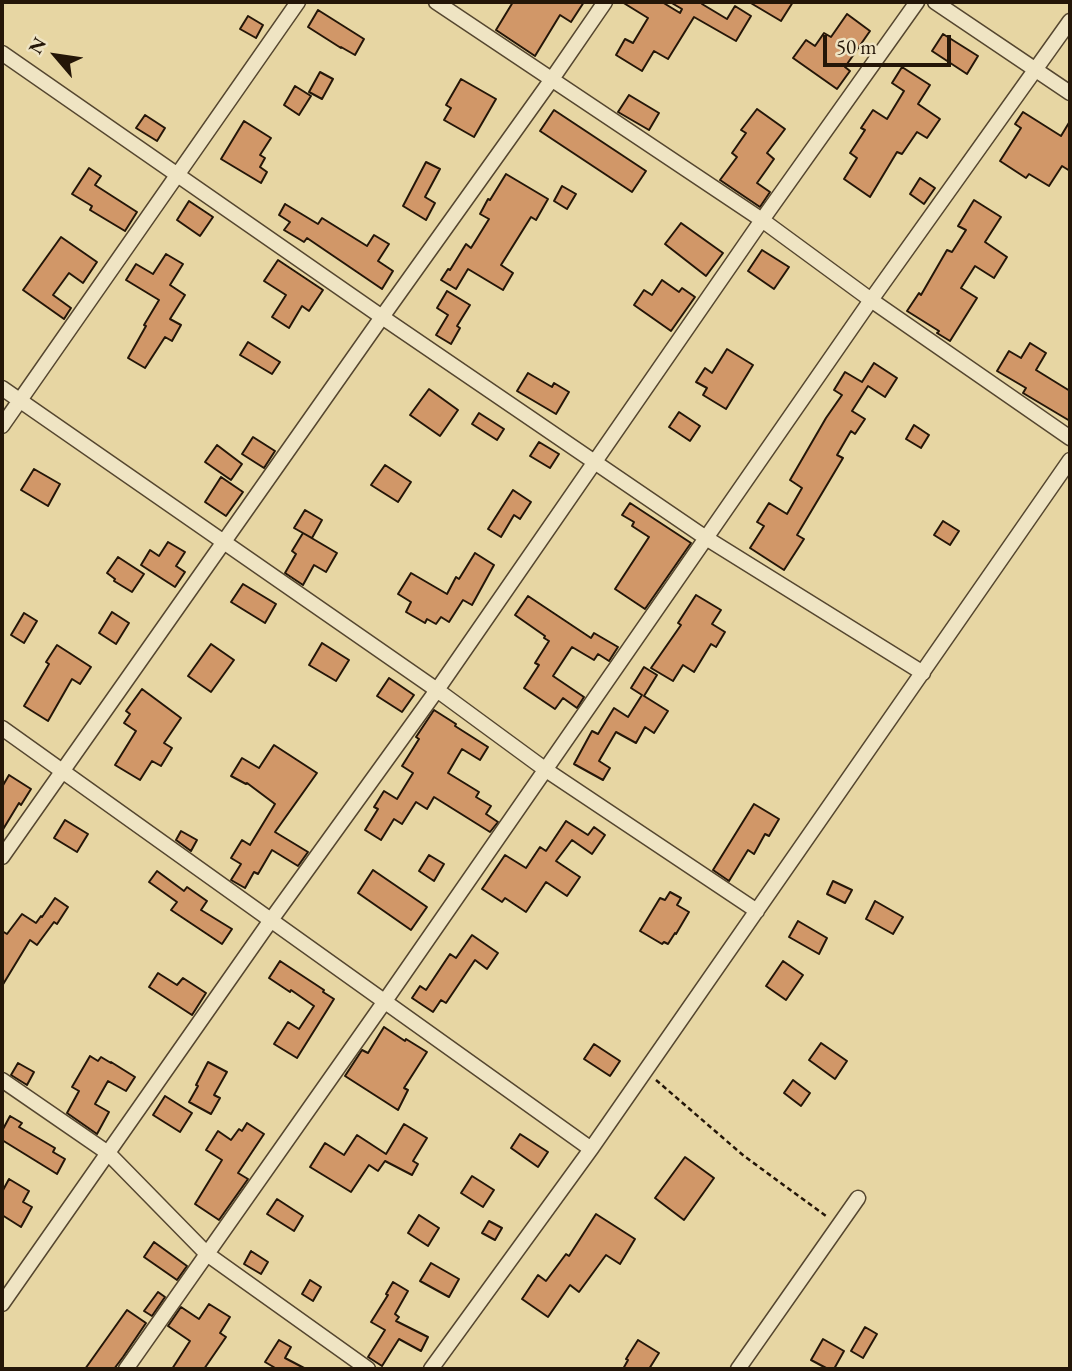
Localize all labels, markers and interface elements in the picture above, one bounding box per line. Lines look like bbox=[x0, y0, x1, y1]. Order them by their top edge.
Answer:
north arrow bbox=[21, 21, 91, 91]
scale bar bbox=[827, 21, 955, 65]
text: N bbox=[23, 33, 52, 58]
text: 50 m bbox=[836, 33, 877, 60]

